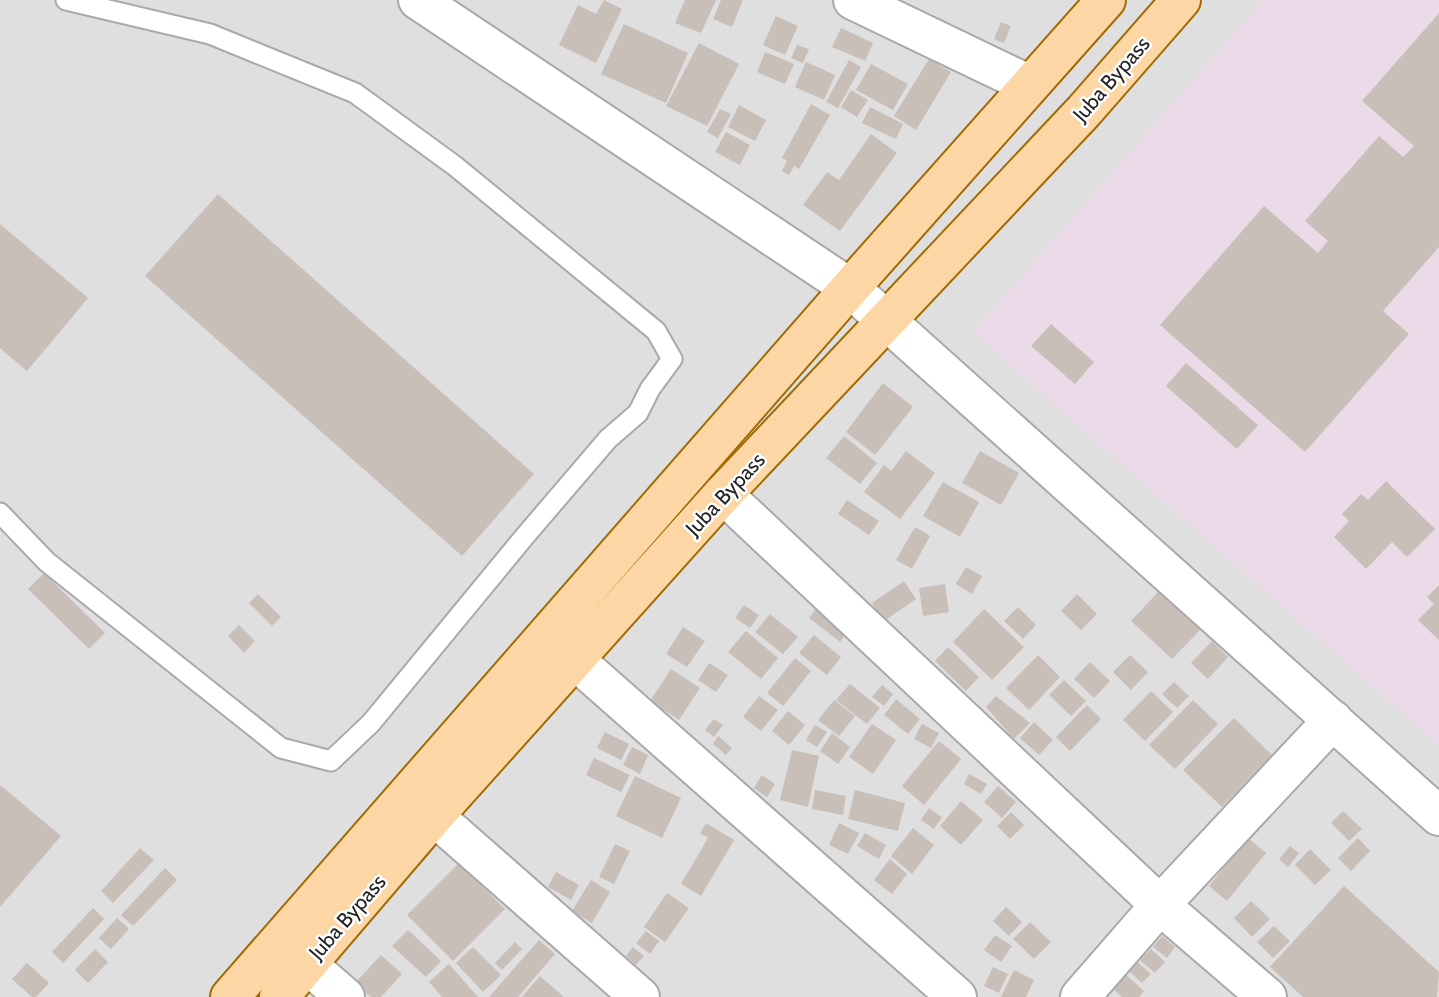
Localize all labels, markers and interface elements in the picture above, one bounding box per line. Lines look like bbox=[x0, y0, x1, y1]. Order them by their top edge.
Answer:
street label: Juba Bypass bbox=[1067, 31, 1155, 127]
street label: Juba Bypass bbox=[680, 447, 770, 541]
street label: Juba Bypass bbox=[303, 869, 391, 965]

